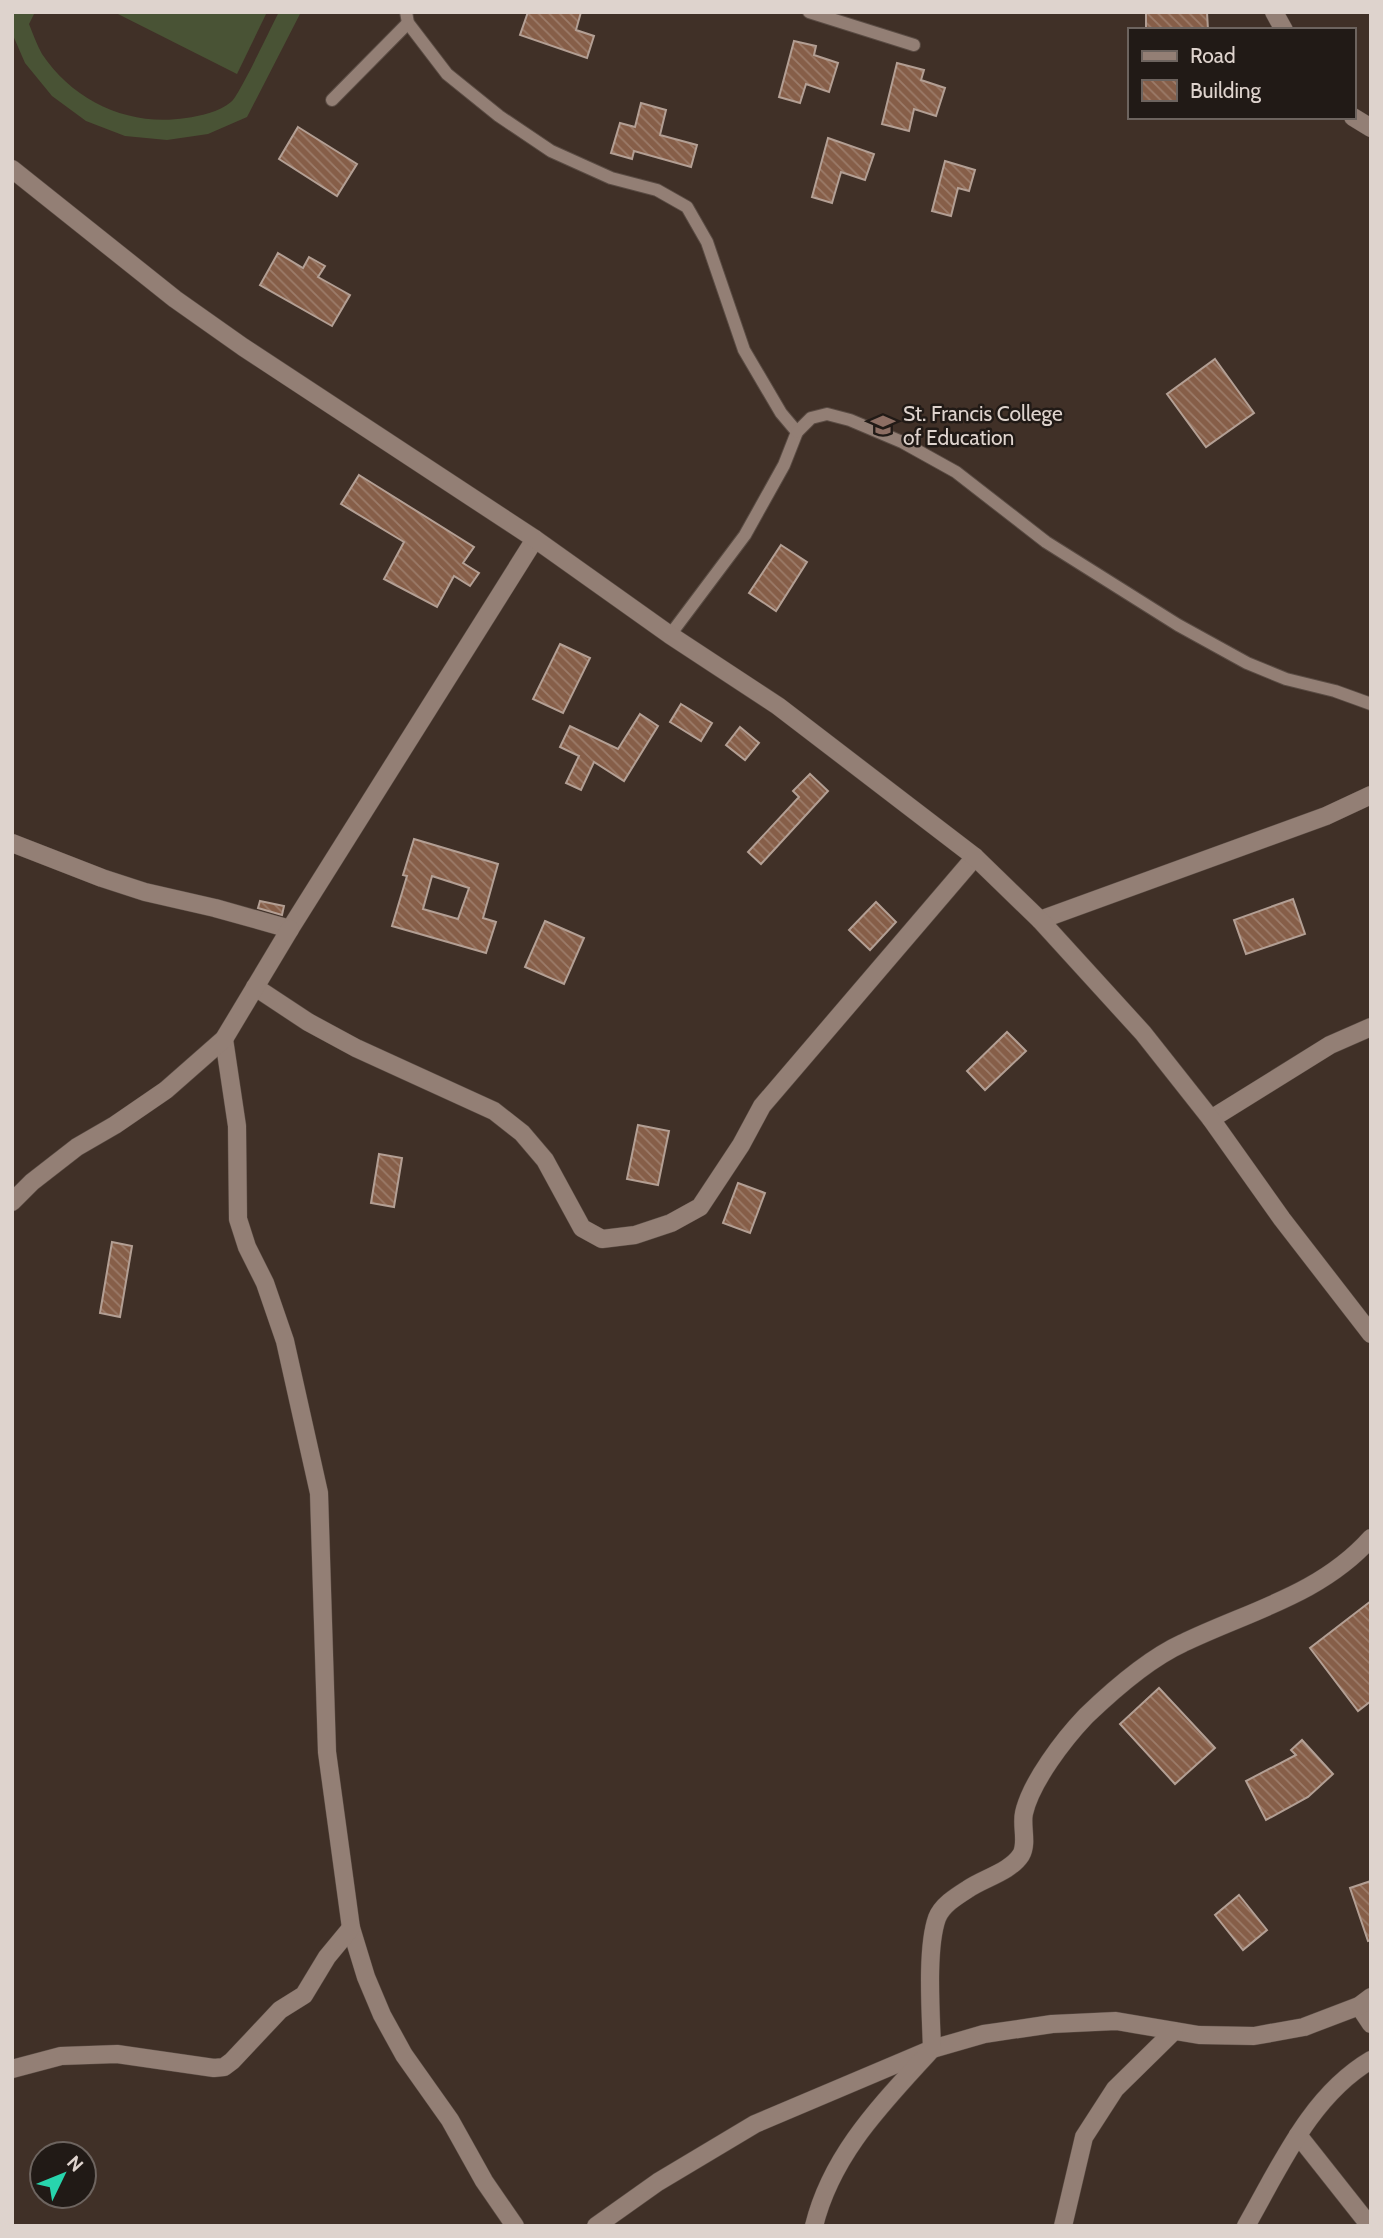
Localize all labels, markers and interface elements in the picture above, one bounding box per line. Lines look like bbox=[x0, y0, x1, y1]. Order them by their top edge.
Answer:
legend bbox=[1128, 28, 1355, 119]
text: Road bbox=[1190, 43, 1236, 68]
text: Building bbox=[1190, 78, 1262, 103]
place label: St. Francis College of Education bbox=[903, 401, 1063, 450]
school or university icon: St. Francis College of Education bbox=[869, 411, 897, 439]
north arrow bbox=[28, 2140, 98, 2210]
text: N bbox=[62, 2151, 88, 2177]

